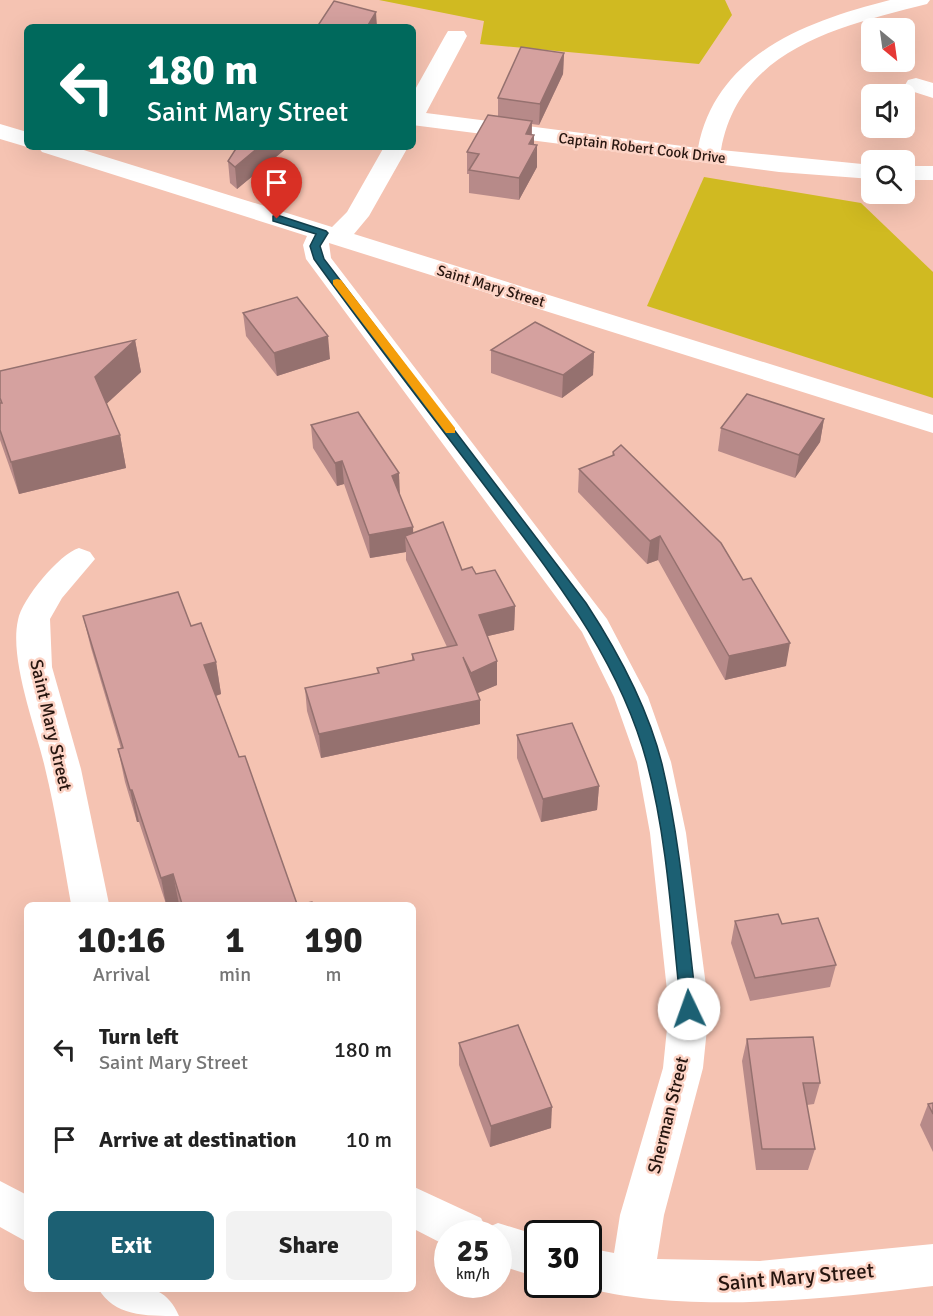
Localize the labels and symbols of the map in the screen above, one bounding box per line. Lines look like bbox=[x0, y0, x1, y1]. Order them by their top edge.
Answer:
north arrow bbox=[861, 18, 915, 72]
street label: Captain Robert Cook Drive bbox=[557, 129, 727, 167]
pin bbox=[251, 157, 302, 219]
street label: Saint Mary Street bbox=[435, 261, 547, 311]
street label: Saint Mary Street bbox=[25, 657, 77, 793]
position arrow bbox=[657, 977, 721, 1041]
street label: Sherman Street bbox=[643, 1054, 693, 1176]
speed limit sign: 30 bbox=[524, 1220, 602, 1298]
street label: Saint Mary Street bbox=[717, 1257, 875, 1297]

